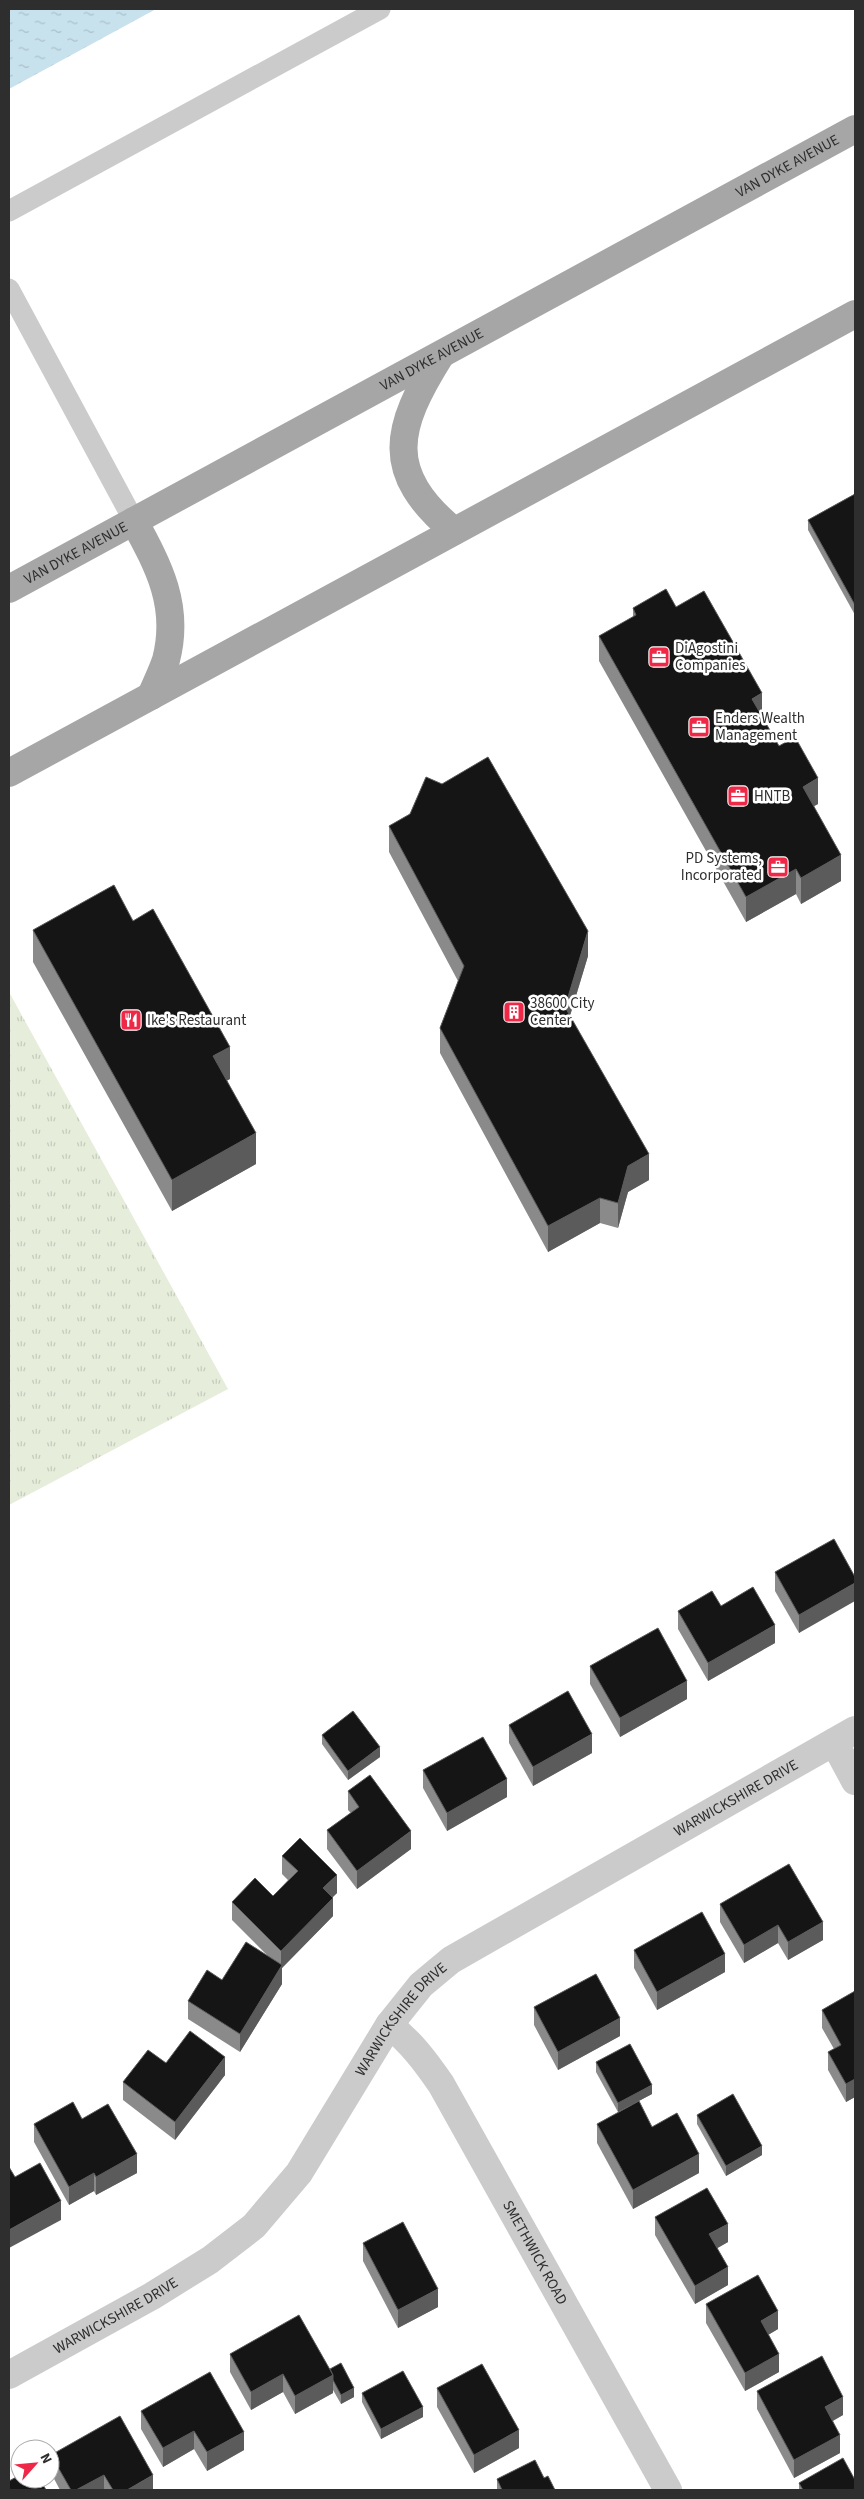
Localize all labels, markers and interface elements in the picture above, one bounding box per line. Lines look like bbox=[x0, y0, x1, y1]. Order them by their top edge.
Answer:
street label: VAN DYKE AVENUE bbox=[732, 129, 843, 203]
street label: VAN DYKE AVENUE bbox=[376, 323, 487, 396]
street label: VAN DYKE AVENUE bbox=[20, 516, 132, 590]
place label: DiAgostini Companies bbox=[675, 638, 745, 676]
office icon: DiAgostini Companies bbox=[647, 645, 671, 669]
place label: Enders Wealth Management bbox=[715, 708, 805, 746]
office icon: Enders Wealth Management bbox=[687, 715, 711, 739]
office icon: HNTB bbox=[726, 784, 750, 808]
place label: HNTB bbox=[754, 786, 791, 807]
place label: PD Systems, Incorporated bbox=[681, 848, 762, 886]
office icon: PD Systems, Incorporated bbox=[766, 855, 790, 879]
place label: 38600 City Center bbox=[530, 993, 595, 1031]
building icon: 38600 City Center bbox=[502, 1000, 526, 1024]
restaurant icon: Ike's Restaurant bbox=[119, 1008, 143, 1032]
place label: Ike's Restaurant bbox=[147, 1010, 246, 1031]
street label: WARWICKSHIRE DRIVE bbox=[670, 1754, 802, 1842]
street label: WARWICKSHIRE DRIVE bbox=[350, 1958, 452, 2080]
street label: SMETHWICK ROAD bbox=[497, 2197, 572, 2309]
street label: WARWICKSHIRE DRIVE bbox=[50, 2272, 182, 2360]
north arrow bbox=[10, 2439, 60, 2489]
text: N bbox=[35, 2450, 57, 2467]

